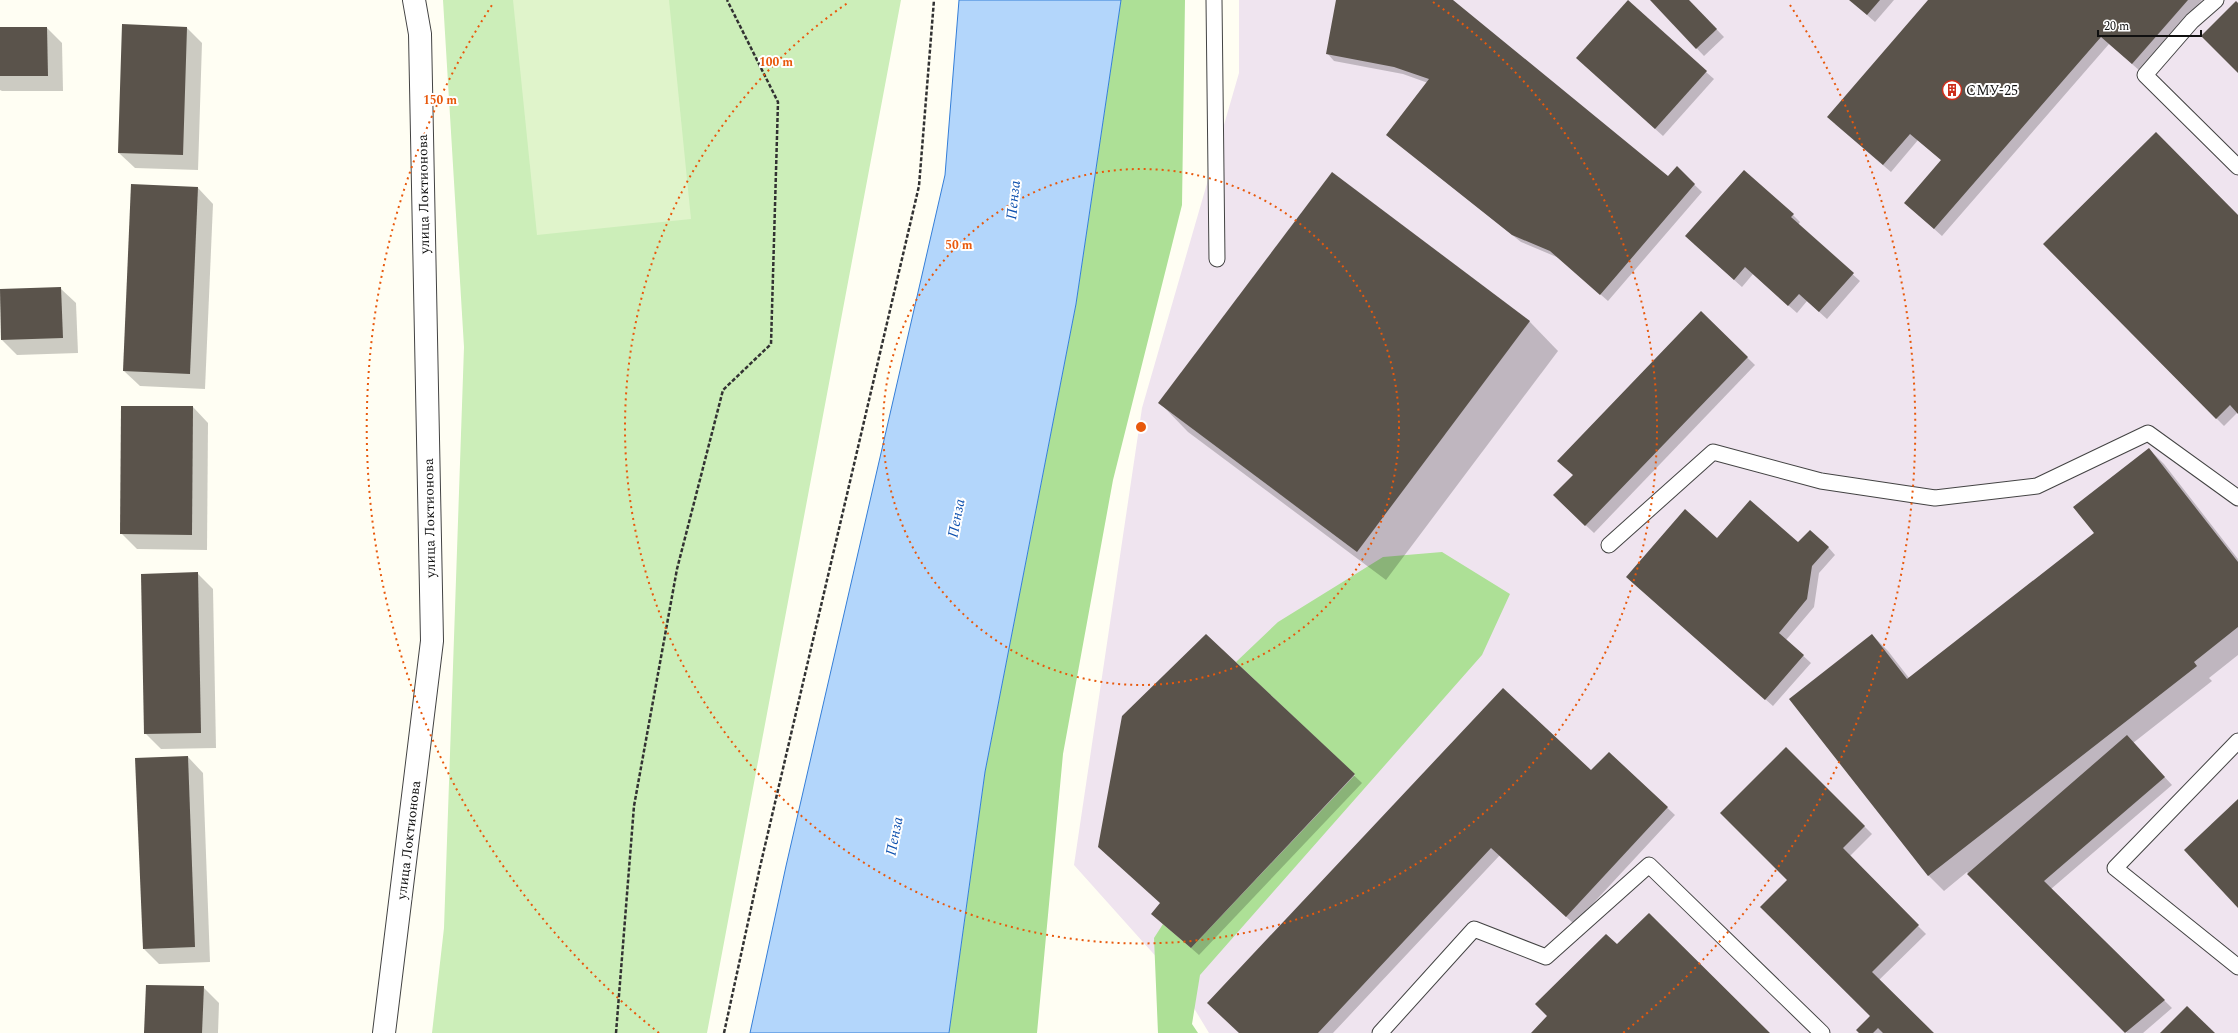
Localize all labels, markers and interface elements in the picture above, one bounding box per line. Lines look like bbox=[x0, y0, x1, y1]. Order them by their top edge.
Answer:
scale bar bbox=[2098, 12, 2201, 38]
text: 20 m bbox=[2104, 17, 2129, 36]
text: 100 m bbox=[759, 53, 793, 72]
building icon: СМУ-25 bbox=[1941, 79, 1963, 101]
place label: СМУ-25 bbox=[1966, 80, 2018, 101]
text: 150 m bbox=[423, 91, 457, 110]
street label: улица Локтионова bbox=[412, 134, 435, 255]
water label: Пенза bbox=[1000, 179, 1027, 221]
text: 50 m bbox=[945, 236, 973, 255]
centre of rings bbox=[1134, 420, 1148, 434]
street label: улица Локтионова bbox=[418, 458, 441, 579]
water label: Пенза bbox=[941, 496, 972, 540]
street label: улица Локтионова bbox=[391, 779, 426, 902]
water label: Пенза bbox=[879, 814, 910, 858]

